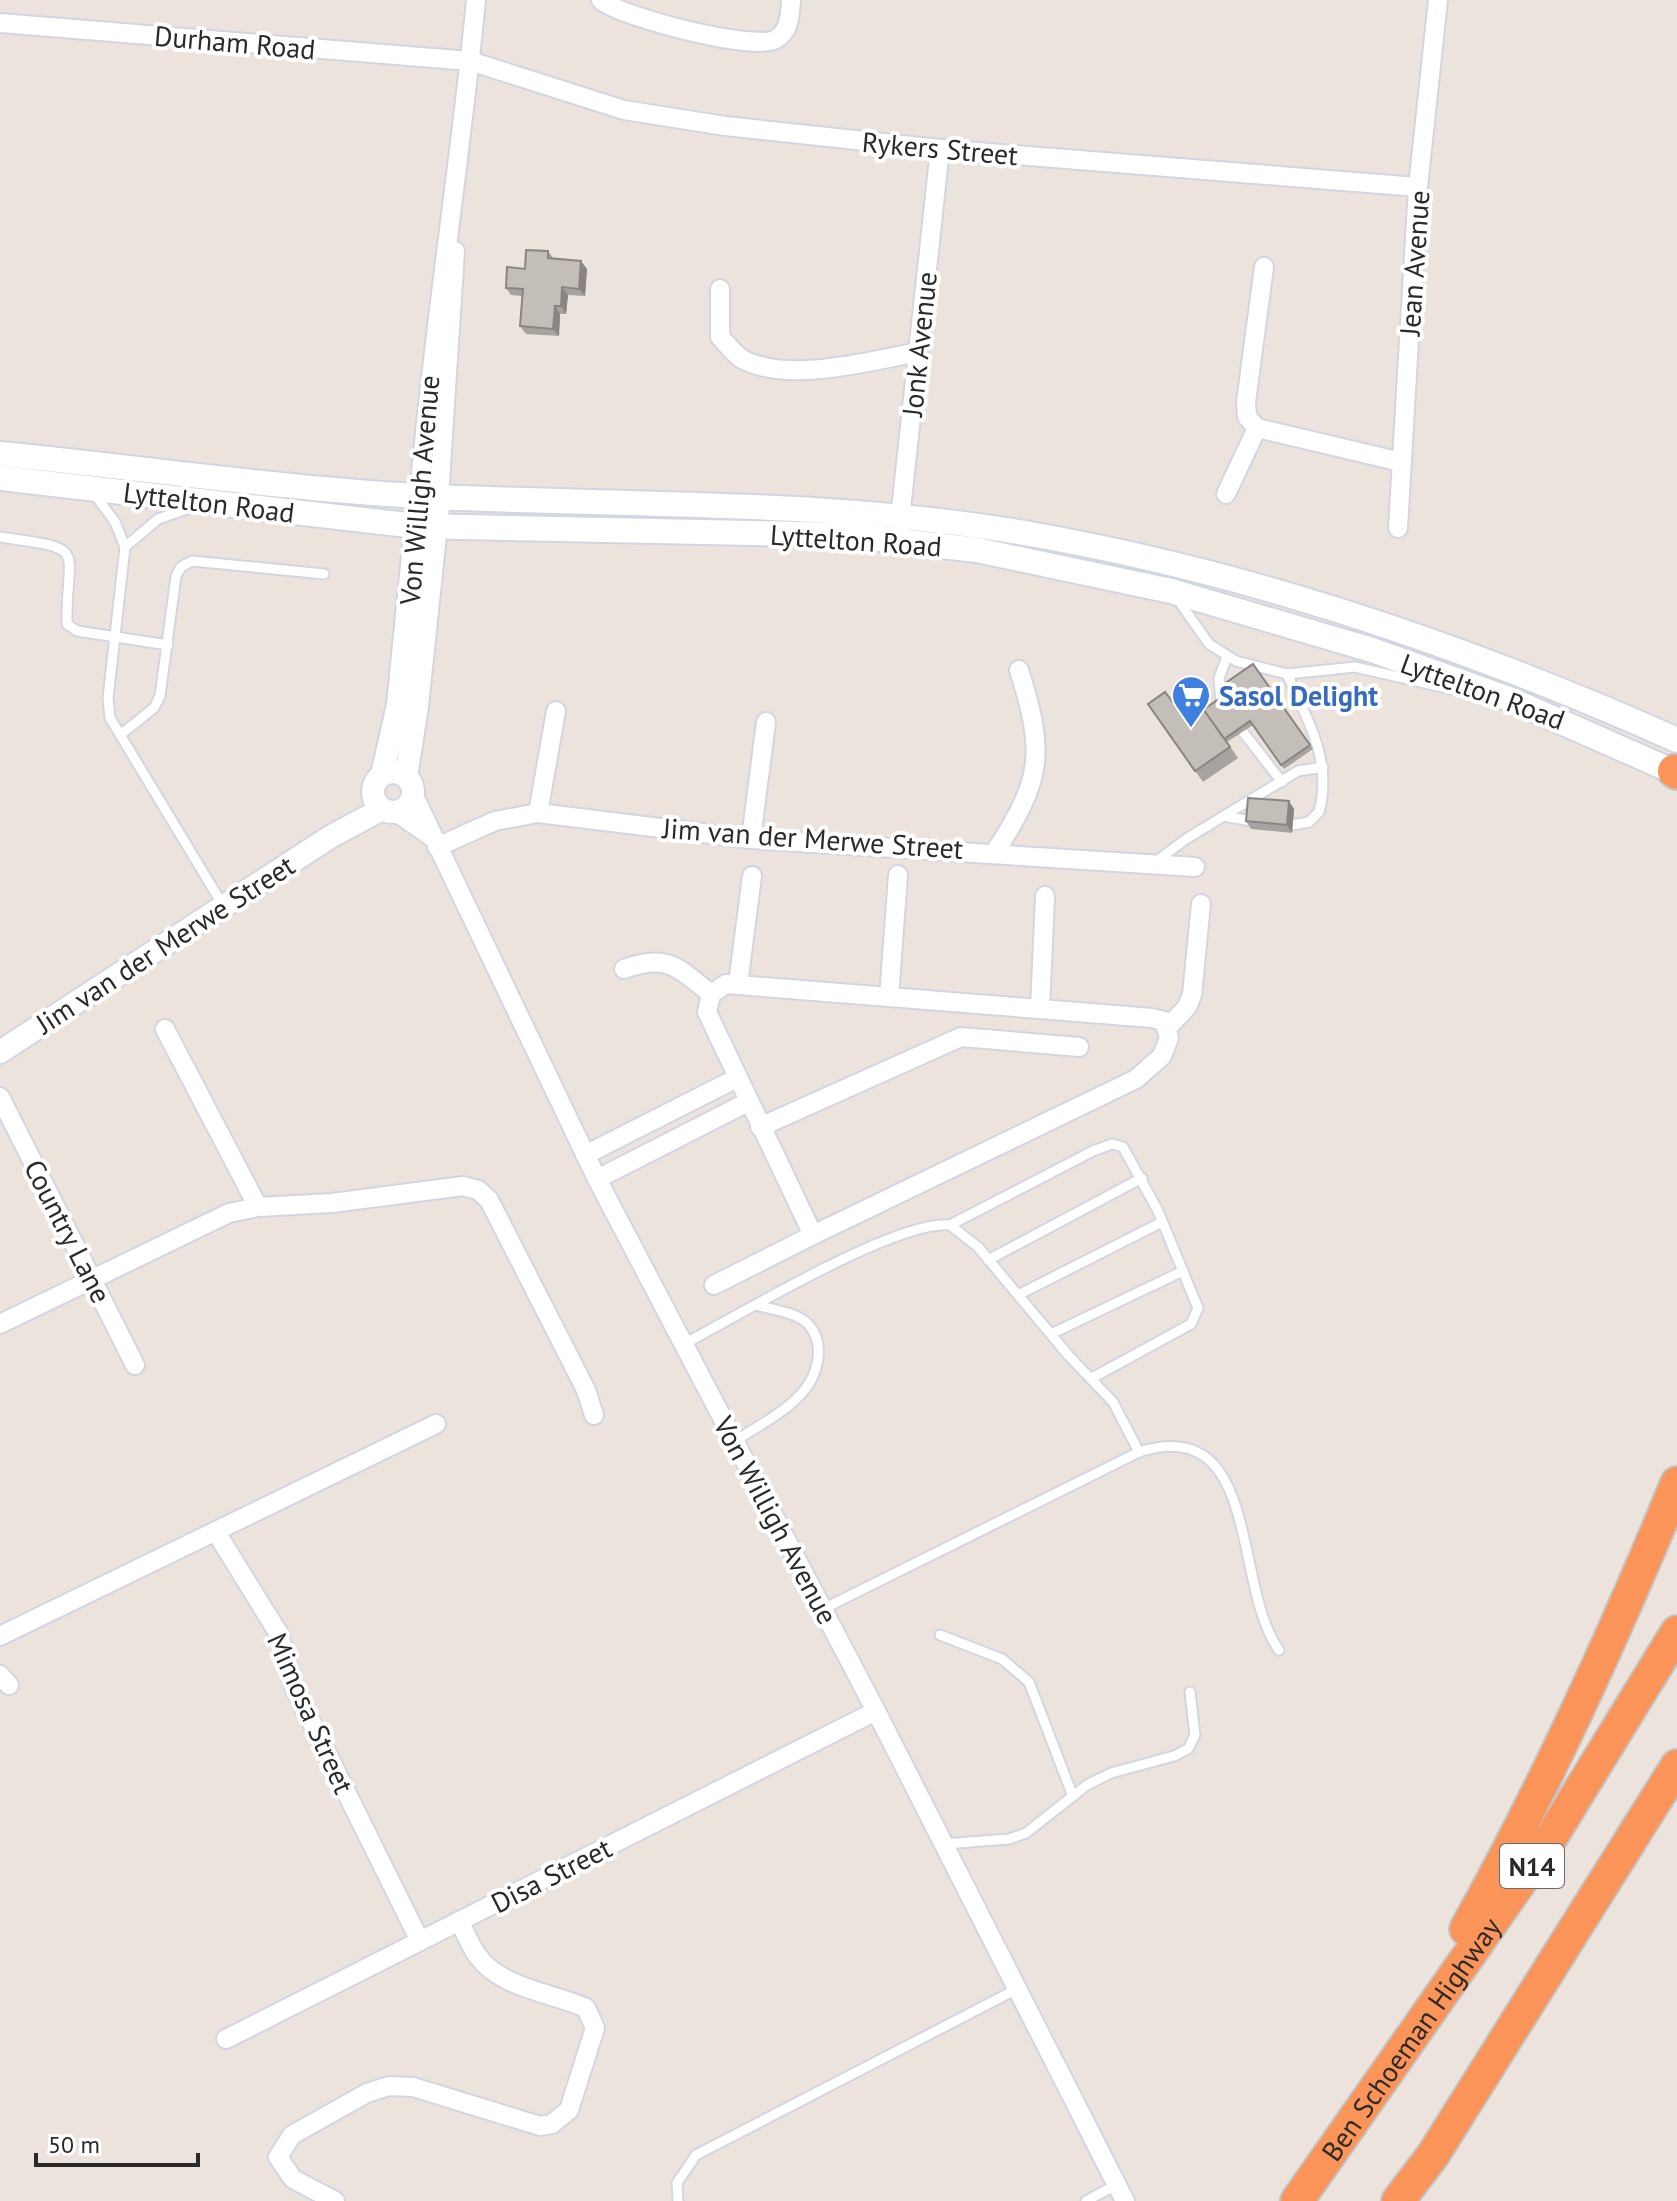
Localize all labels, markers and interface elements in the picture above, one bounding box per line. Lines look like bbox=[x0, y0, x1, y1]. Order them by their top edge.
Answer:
street label: Durham Road bbox=[153, 17, 317, 67]
street label: Rykers Street bbox=[860, 123, 1020, 173]
street label: Jean Avenue bbox=[1390, 189, 1438, 338]
street label: Jonk Avenue bbox=[893, 270, 945, 419]
street label: Von Willigh Avenue bbox=[390, 374, 447, 607]
street label: Lyttelton Road bbox=[121, 473, 297, 531]
street label: Lyttelton Road bbox=[769, 516, 943, 564]
street label: Lyttelton Road bbox=[1396, 644, 1570, 738]
supermarket icon: Sasol Delight bbox=[1170, 674, 1212, 729]
place label: Sasol Delight bbox=[1219, 677, 1378, 714]
street label: Jim van der Merwe Street bbox=[660, 809, 965, 867]
street label: Jim van der Merwe Street bbox=[28, 846, 302, 1042]
street label: Country Lane bbox=[16, 1153, 120, 1309]
street label: Von Willigh Avenue bbox=[705, 1409, 846, 1630]
street label: Mimosa Street bbox=[259, 1627, 363, 1800]
street label: Disa Street bbox=[484, 1829, 618, 1921]
road number: N14 bbox=[1500, 1844, 1564, 1888]
street label: Ben Schoeman Highway bbox=[1312, 1910, 1508, 2168]
scale bar bbox=[36, 2117, 198, 2167]
text: 50 m bbox=[48, 2129, 100, 2160]

